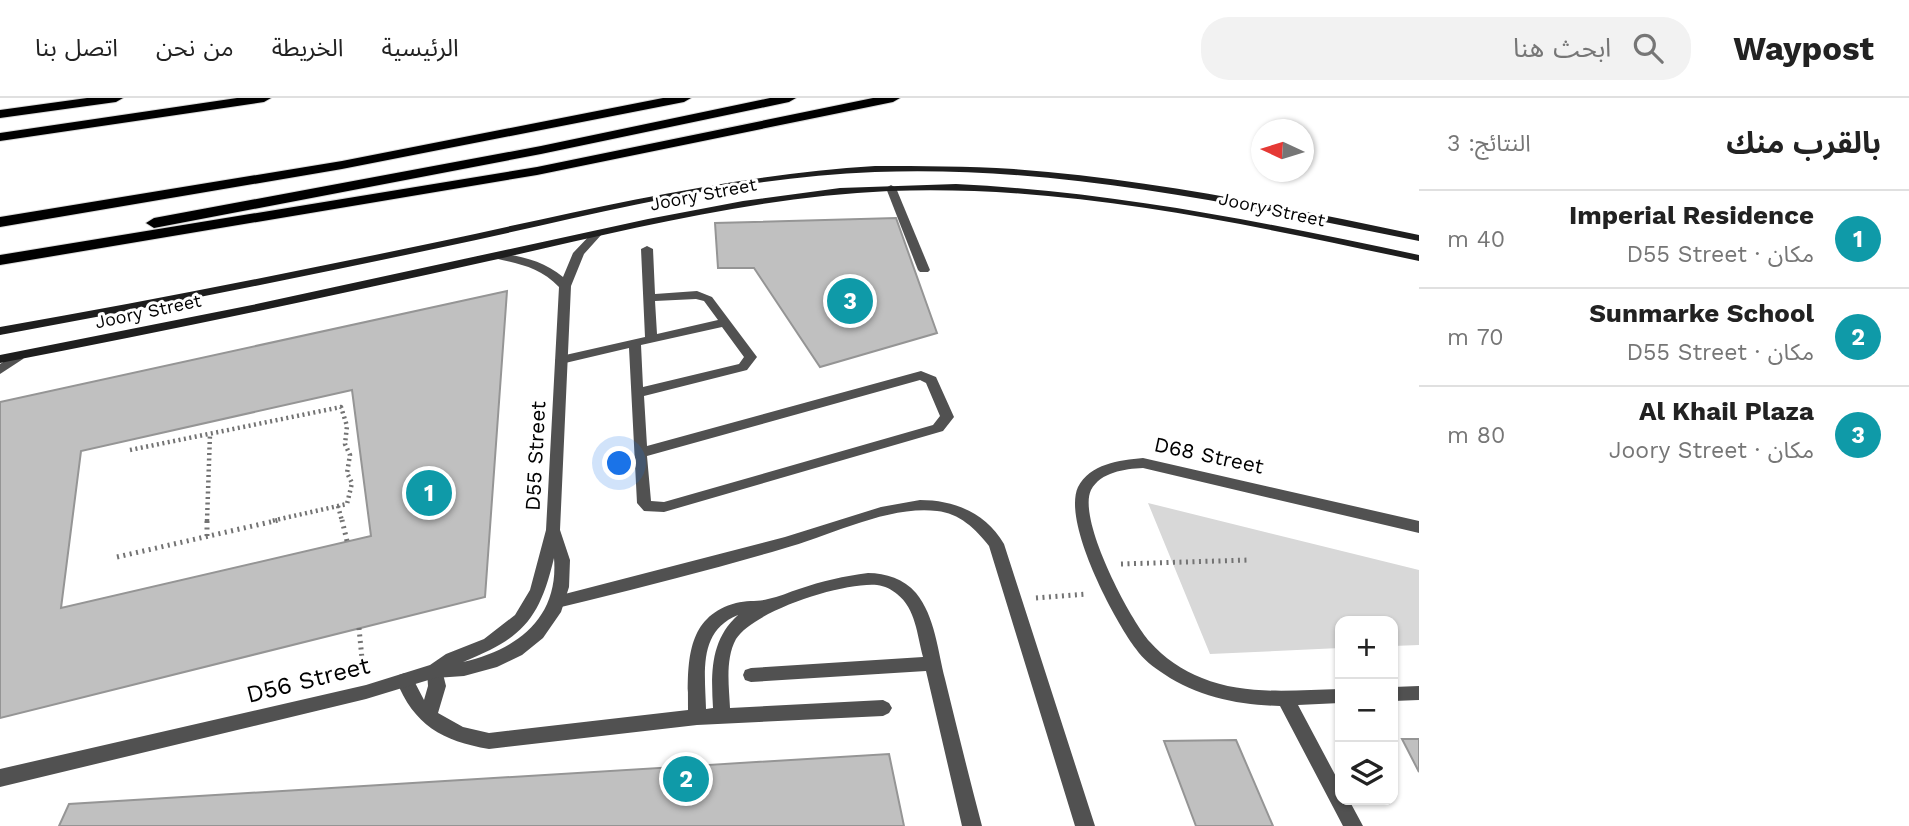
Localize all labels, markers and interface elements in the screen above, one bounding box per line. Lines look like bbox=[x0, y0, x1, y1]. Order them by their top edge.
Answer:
search box bbox=[1201, 17, 1691, 80]
icon: search bbox=[1629, 29, 1667, 67]
text: Waypost bbox=[1733, 29, 1874, 68]
text: ابحث هنا bbox=[1513, 33, 1611, 63]
text: اتصل بنا bbox=[35, 34, 118, 62]
text: من نحن bbox=[156, 34, 234, 62]
text: الخريطة bbox=[272, 34, 344, 62]
text: الرئيسية bbox=[382, 34, 459, 62]
north arrow bbox=[1251, 119, 1314, 182]
text: بالقرب منك bbox=[1726, 125, 1881, 160]
text: النتائج: 3 bbox=[1447, 130, 1531, 157]
street label: Joory Street bbox=[648, 173, 759, 215]
street label: Joory Street bbox=[1217, 187, 1328, 231]
text: Imperial Residence bbox=[1569, 200, 1814, 230]
text: 40 m bbox=[1447, 226, 1505, 253]
text: 1 bbox=[1853, 226, 1863, 253]
text: مكان · D55 Street bbox=[1626, 241, 1814, 268]
pin: 3 bbox=[827, 275, 873, 327]
street label: Joory Street bbox=[93, 289, 204, 333]
text: Sunmarke School bbox=[1589, 298, 1814, 328]
text: 70 m bbox=[1447, 324, 1504, 351]
text: 2 bbox=[1851, 324, 1865, 351]
text: مكان · D55 Street bbox=[1626, 339, 1814, 366]
text: Al Khail Plaza bbox=[1639, 396, 1814, 426]
street label: D55 Street bbox=[520, 400, 550, 512]
text: 80 m bbox=[1447, 422, 1505, 449]
text: 3 bbox=[1851, 422, 1865, 449]
street label: D68 Street bbox=[1152, 431, 1266, 479]
text: مكان · Joory Street bbox=[1609, 437, 1814, 464]
your location bbox=[602, 446, 636, 480]
pin: 1 bbox=[406, 467, 452, 519]
map controls bbox=[1335, 616, 1398, 805]
button: + bbox=[1335, 616, 1398, 679]
street label: D56 Street bbox=[243, 651, 373, 709]
button: − bbox=[1335, 679, 1398, 742]
button: layers bbox=[1335, 742, 1398, 805]
pin: 2 bbox=[663, 753, 709, 805]

